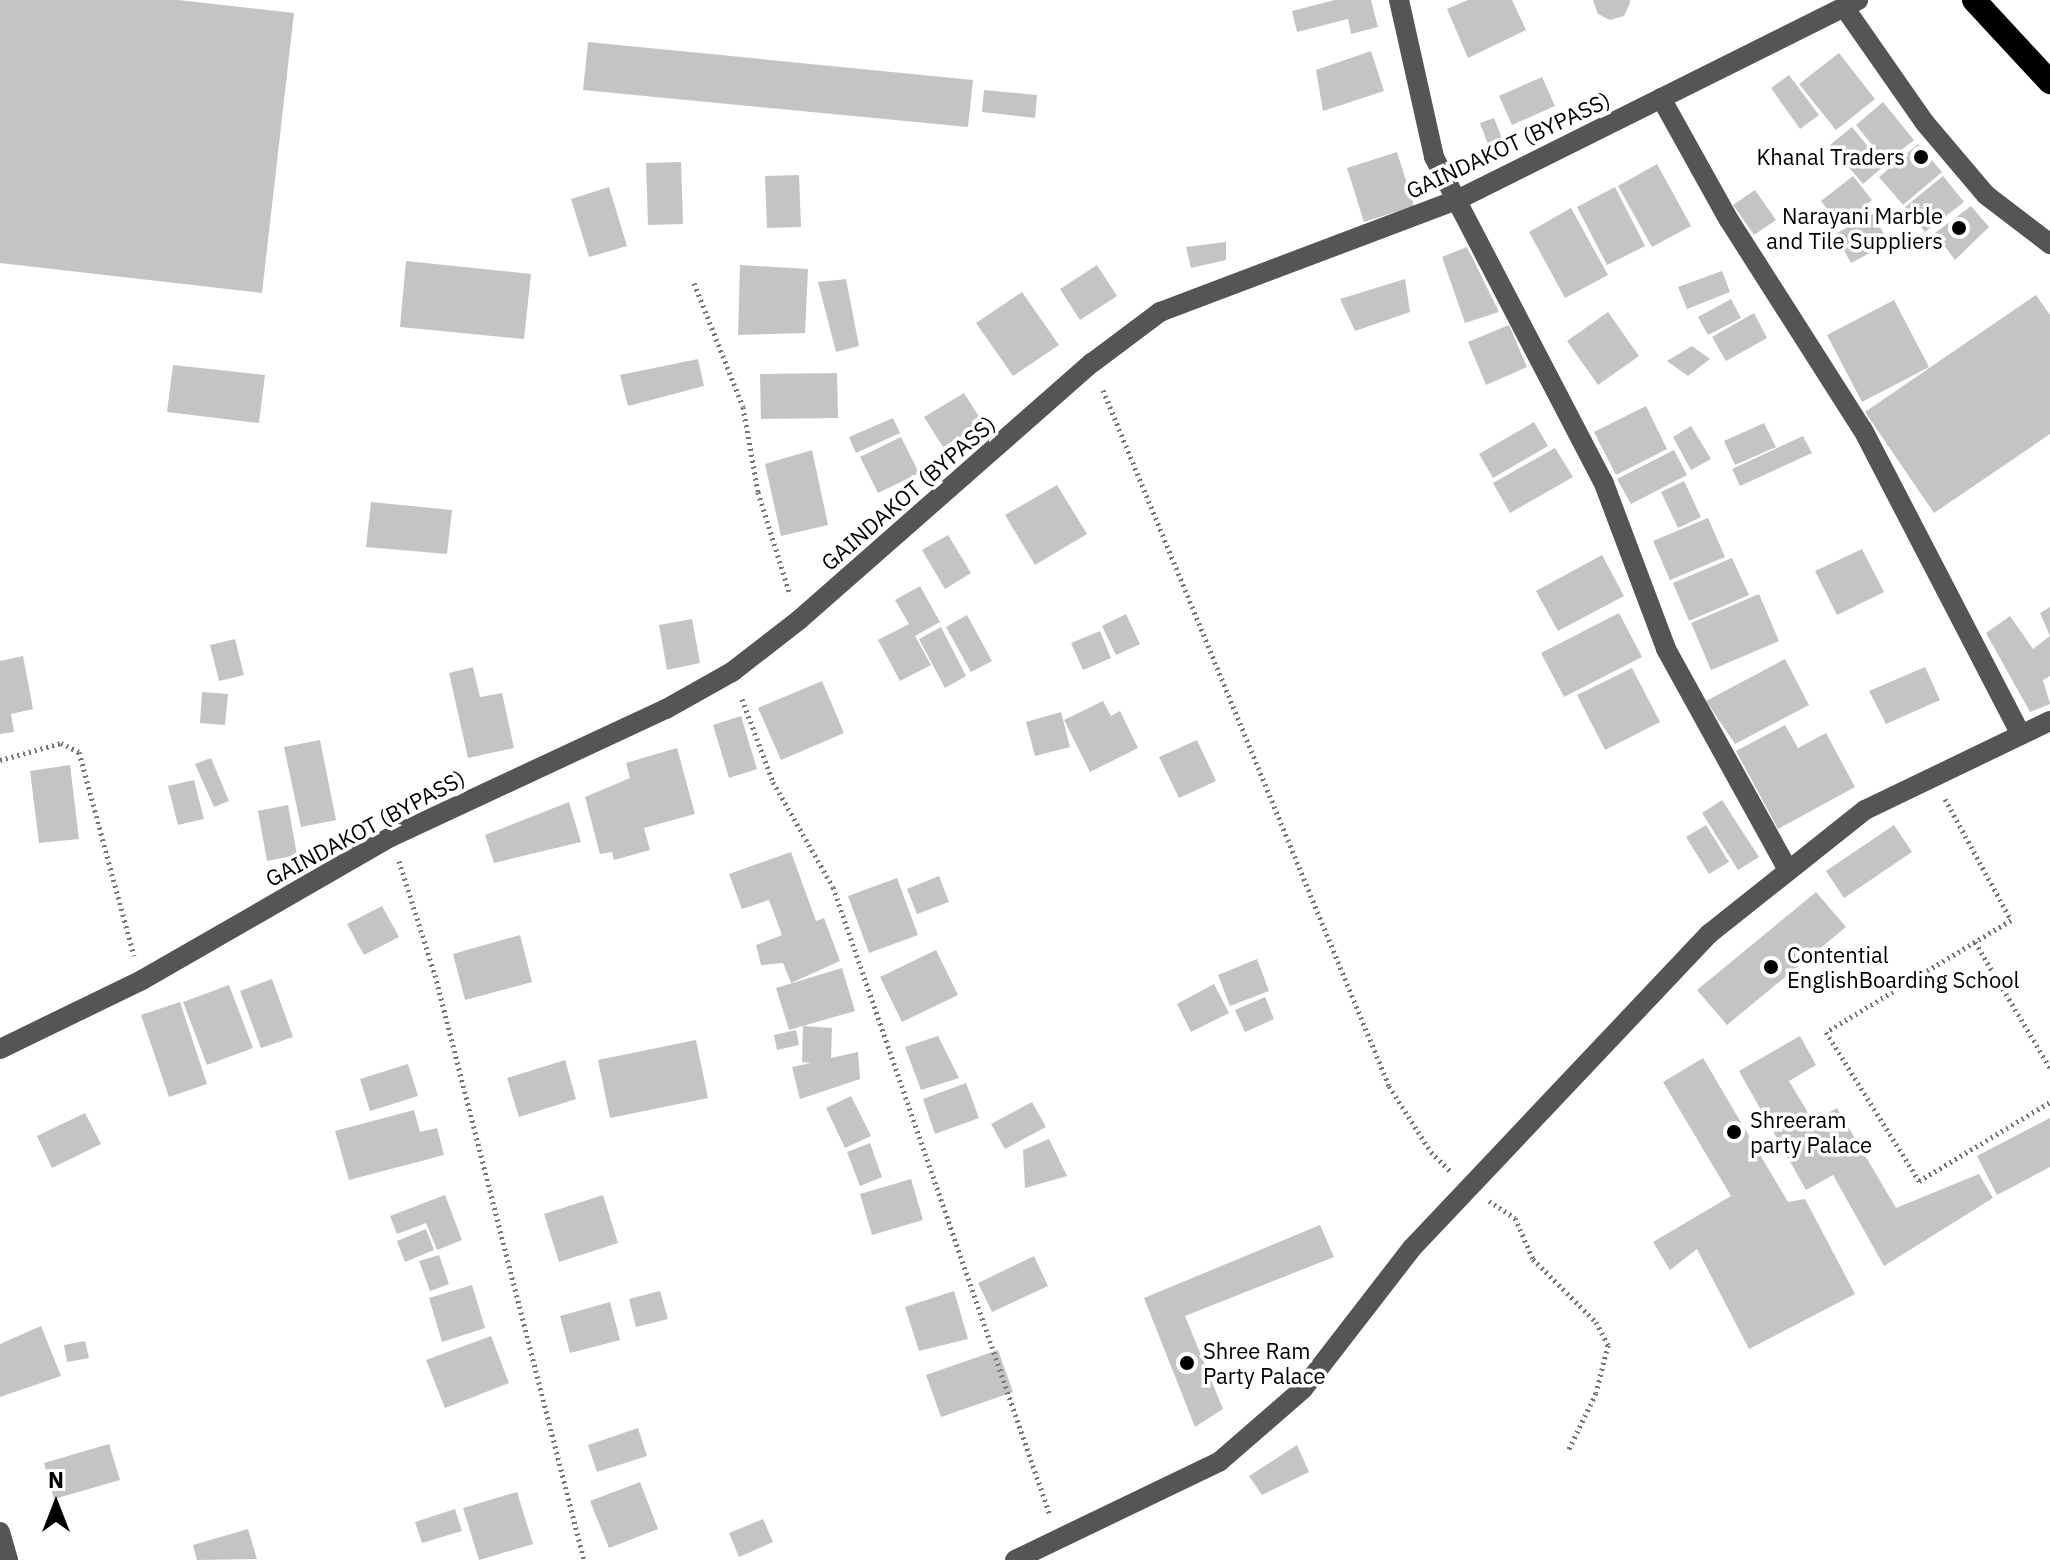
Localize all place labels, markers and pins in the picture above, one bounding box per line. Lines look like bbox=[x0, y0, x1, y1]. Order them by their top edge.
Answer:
place label: Khanal Traders bbox=[1756, 144, 1905, 170]
marker: Khanal Traders bbox=[1912, 148, 1930, 166]
place label: Narayani Marble and Tile Suppliers bbox=[1766, 202, 1943, 254]
marker: Narayani Marble and Tile Suppliers bbox=[1950, 219, 1968, 237]
place label: Contential EnglishBoarding School bbox=[1787, 941, 2020, 992]
marker: Contential EnglishBoarding School bbox=[1762, 958, 1780, 976]
place label: Shreeram party Palace bbox=[1750, 1106, 1872, 1158]
marker: Shreeram party Palace bbox=[1725, 1123, 1743, 1141]
place label: Shree Ram Party Palace bbox=[1203, 1337, 1326, 1388]
marker: Shree Ram Party Palace bbox=[1178, 1354, 1196, 1372]

